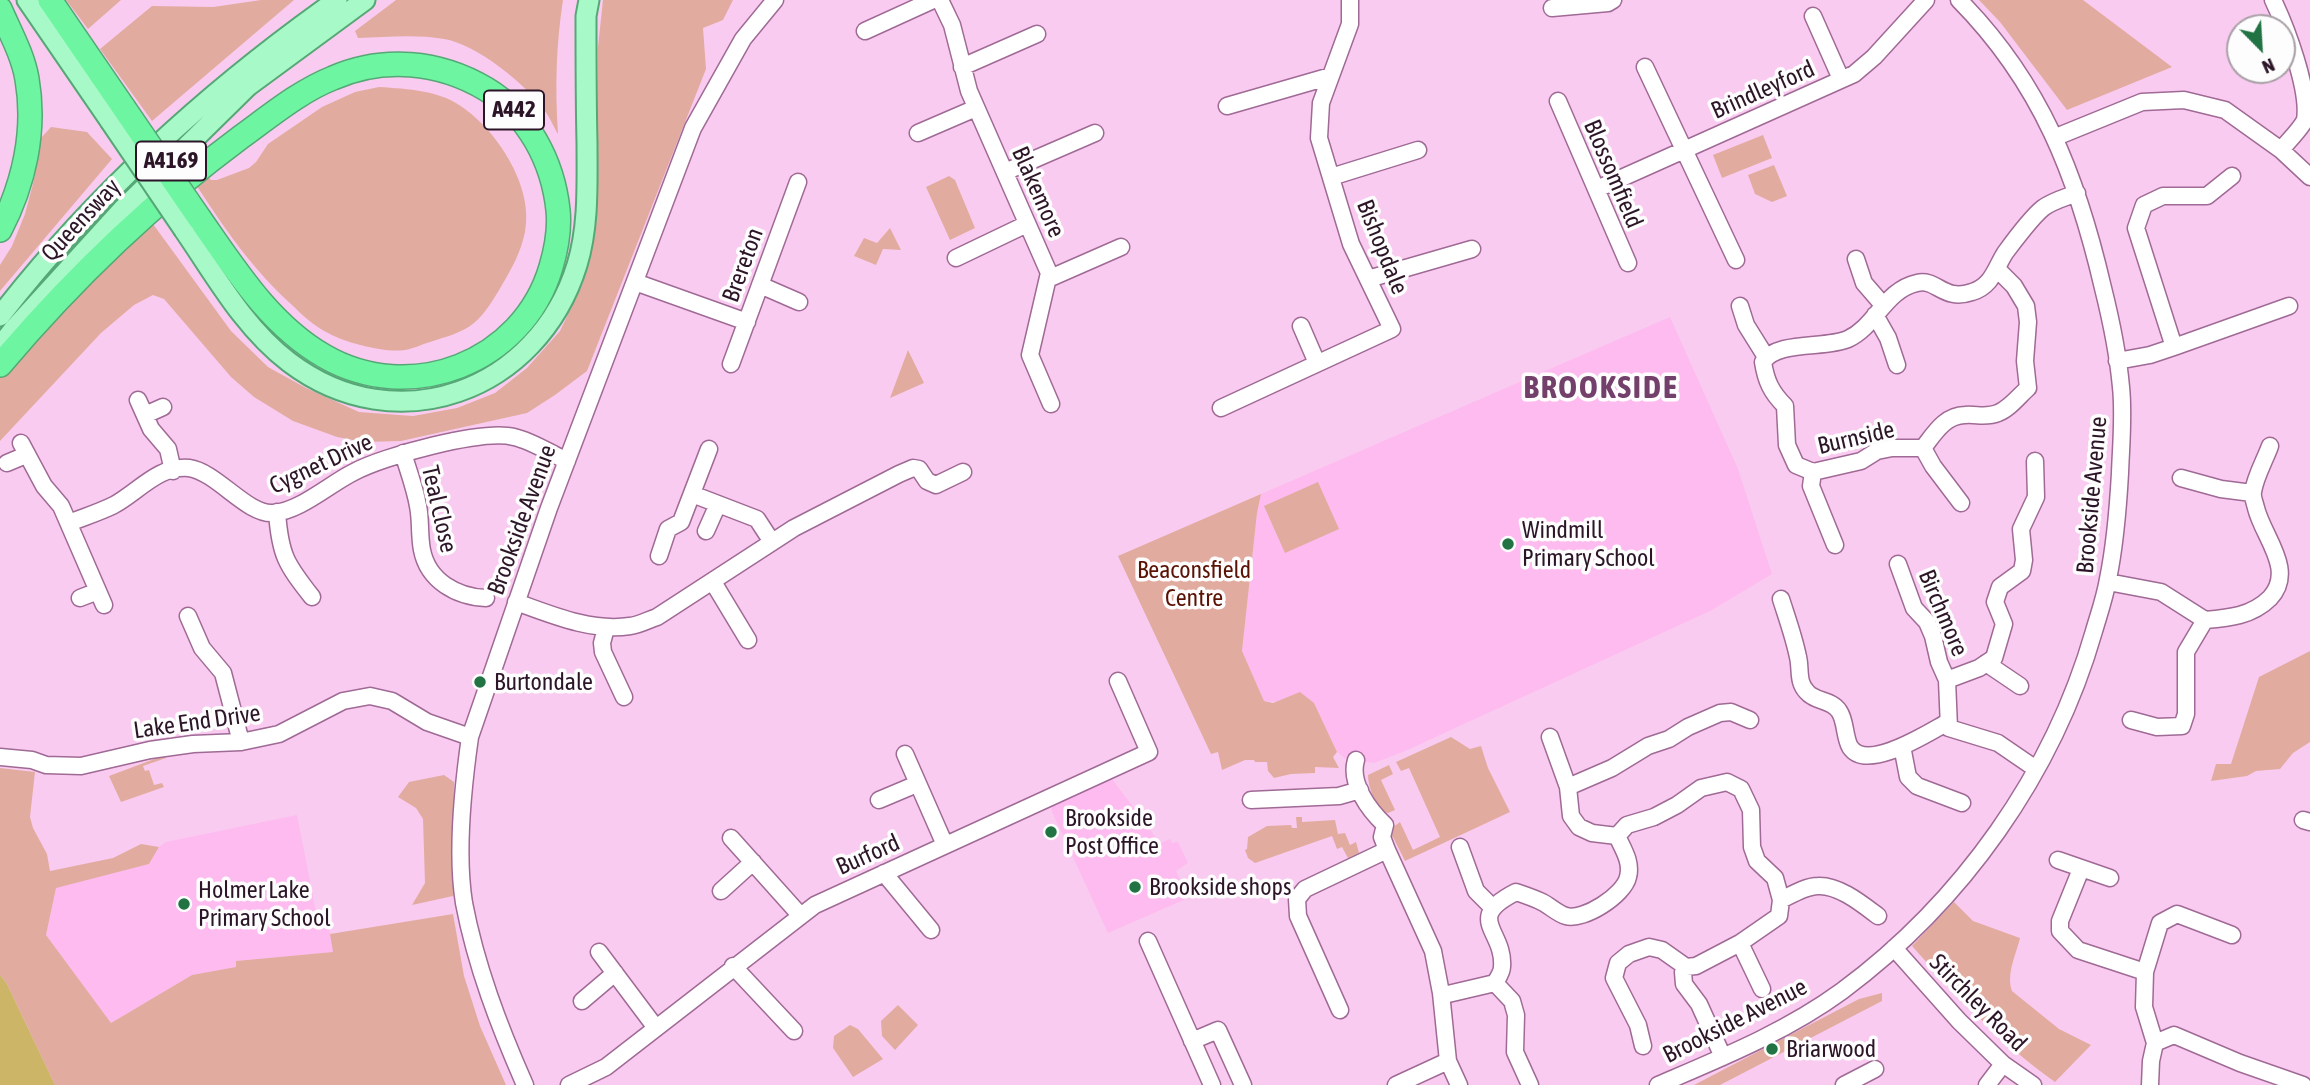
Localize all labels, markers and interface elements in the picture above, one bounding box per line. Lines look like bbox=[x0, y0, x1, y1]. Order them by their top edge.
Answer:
north arrow bbox=[2226, 14, 2296, 84]
street label: Brindleyford bbox=[1707, 54, 1819, 126]
text: N bbox=[2259, 54, 2278, 79]
road number: A442 bbox=[484, 90, 544, 130]
street label: Blossomfield bbox=[1577, 116, 1649, 232]
road number: A4169 bbox=[136, 142, 206, 180]
street label: Blakemore bbox=[1005, 142, 1071, 242]
street label: Queensway bbox=[36, 173, 126, 267]
street label: Bishopdale bbox=[1350, 196, 1414, 298]
street label: Brereton bbox=[716, 224, 770, 306]
district label: BROOKSIDE bbox=[1525, 369, 1677, 407]
street label: Burnside bbox=[1815, 415, 1897, 461]
street label: Brookside Avenue bbox=[2071, 415, 2113, 575]
street label: Cygnet Drive bbox=[265, 428, 377, 500]
street label: Brookside Avenue bbox=[482, 441, 562, 599]
street label: Teal Close bbox=[415, 463, 463, 555]
place label: Windmill Primary School bbox=[1522, 516, 1655, 572]
marker: Windmill Primary School bbox=[1500, 536, 1516, 552]
park label: Beaconsfield Centre bbox=[1137, 556, 1251, 612]
street label: Birchmore bbox=[1912, 565, 1974, 661]
place label: Burtondale bbox=[494, 668, 593, 696]
marker: Burtondale bbox=[472, 674, 488, 690]
street label: Lake End Drive bbox=[132, 699, 262, 745]
place label: Brookside Post Office bbox=[1065, 804, 1159, 860]
marker: Brookside Post Office bbox=[1043, 824, 1059, 840]
street label: Burford bbox=[832, 828, 904, 882]
place label: Brookside shops bbox=[1149, 873, 1291, 901]
place label: Holmer Lake Primary School bbox=[198, 876, 331, 932]
marker: Brookside shops bbox=[1127, 879, 1143, 895]
marker: Holmer Lake Primary School bbox=[176, 896, 192, 912]
street label: Stirchley Road bbox=[1923, 948, 2033, 1058]
street label: Brookside Avenue bbox=[1658, 972, 1812, 1070]
place label: Briarwood bbox=[1786, 1035, 1876, 1063]
marker: Briarwood bbox=[1764, 1041, 1780, 1057]

